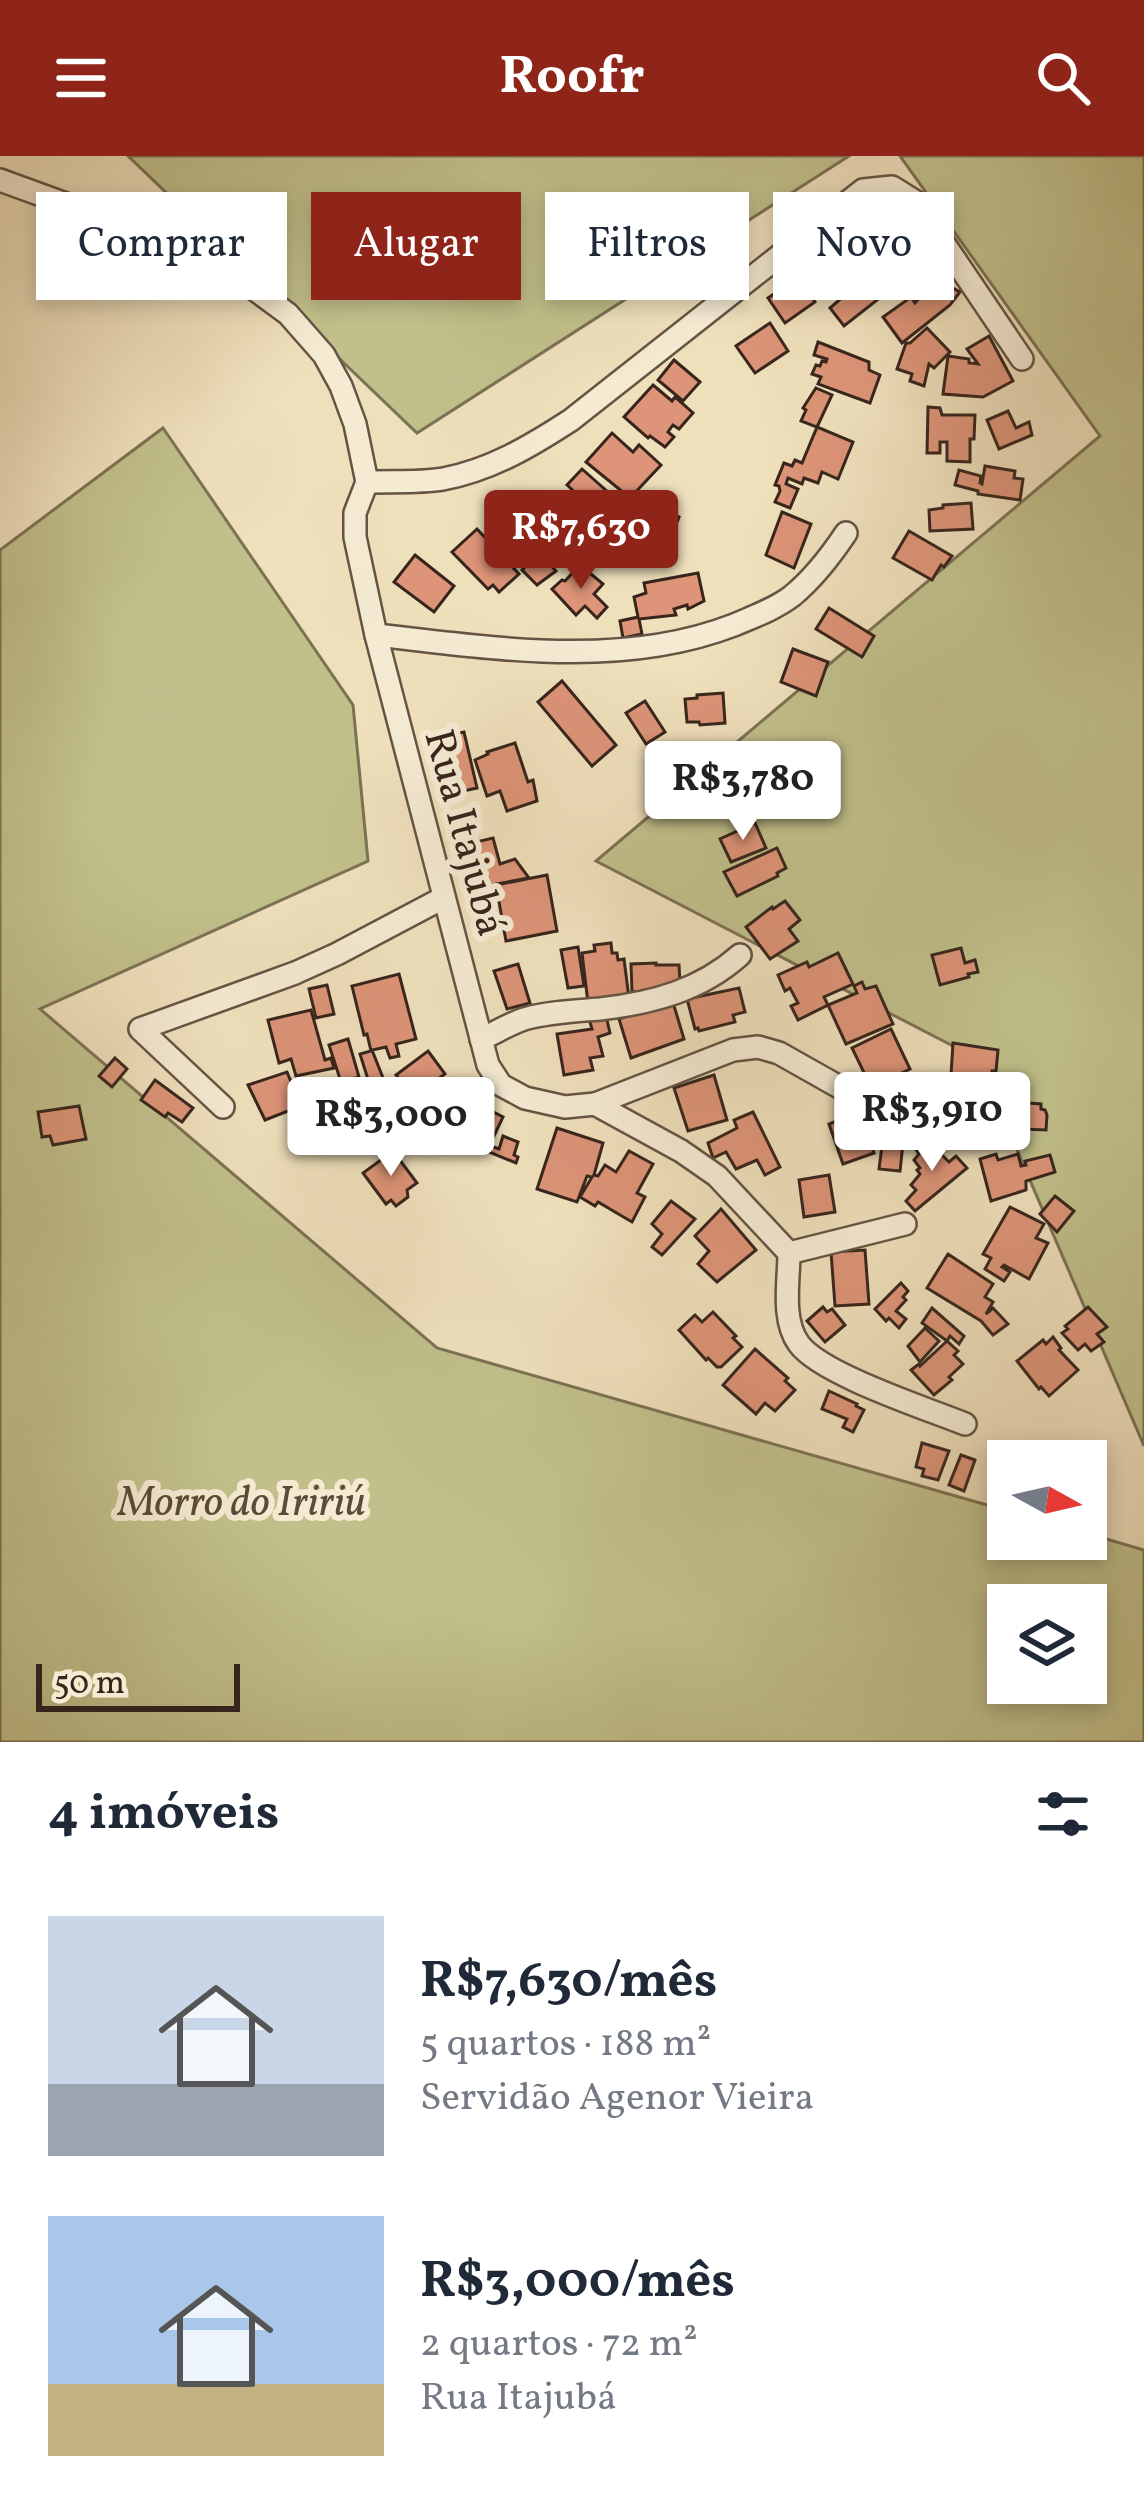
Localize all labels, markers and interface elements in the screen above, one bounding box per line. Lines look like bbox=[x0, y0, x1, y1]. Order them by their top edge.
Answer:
text: Roofr bbox=[499, 41, 645, 116]
icon: menu bbox=[48, 45, 114, 111]
icon: search bbox=[1030, 45, 1096, 111]
chip: Comprar bbox=[36, 192, 287, 300]
chip: Alugar bbox=[311, 192, 521, 300]
chip: Filtros bbox=[545, 192, 749, 300]
chip: Novo bbox=[773, 192, 954, 300]
pin: R$7,630 bbox=[470, 490, 692, 592]
text: R$7,630 bbox=[511, 502, 651, 556]
street label: Rua Itajubá bbox=[407, 723, 519, 943]
pin: R$3,780 bbox=[632, 741, 854, 843]
text: R$3,780 bbox=[672, 753, 814, 807]
pin: R$3,910 bbox=[821, 1072, 1043, 1174]
pin: R$3,000 bbox=[280, 1077, 502, 1179]
text: R$3,910 bbox=[861, 1084, 1003, 1138]
text: R$3,000 bbox=[314, 1089, 468, 1143]
north arrow bbox=[987, 1440, 1107, 1560]
map controls bbox=[987, 1440, 1107, 1704]
park label: Morro do Iririú bbox=[116, 1475, 366, 1534]
button: layers bbox=[987, 1584, 1107, 1704]
scale bar bbox=[36, 1658, 240, 1711]
text: 50 m bbox=[54, 1662, 125, 1708]
text: 4 imóveis bbox=[48, 1779, 279, 1850]
icon: filters bbox=[1030, 1781, 1096, 1847]
text: R$7,630/mês bbox=[420, 1947, 717, 2018]
icon: home bbox=[144, 1964, 288, 2108]
text: 5 quartos · 188 m² bbox=[420, 2018, 711, 2072]
text: Servidão Agenor Vieira bbox=[420, 2072, 814, 2126]
text: R$3,000/mês bbox=[420, 2247, 735, 2318]
icon: home bbox=[144, 2264, 288, 2408]
text: 2 quartos · 72 m² bbox=[420, 2318, 698, 2372]
text: Rua Itajubá bbox=[420, 2372, 617, 2426]

